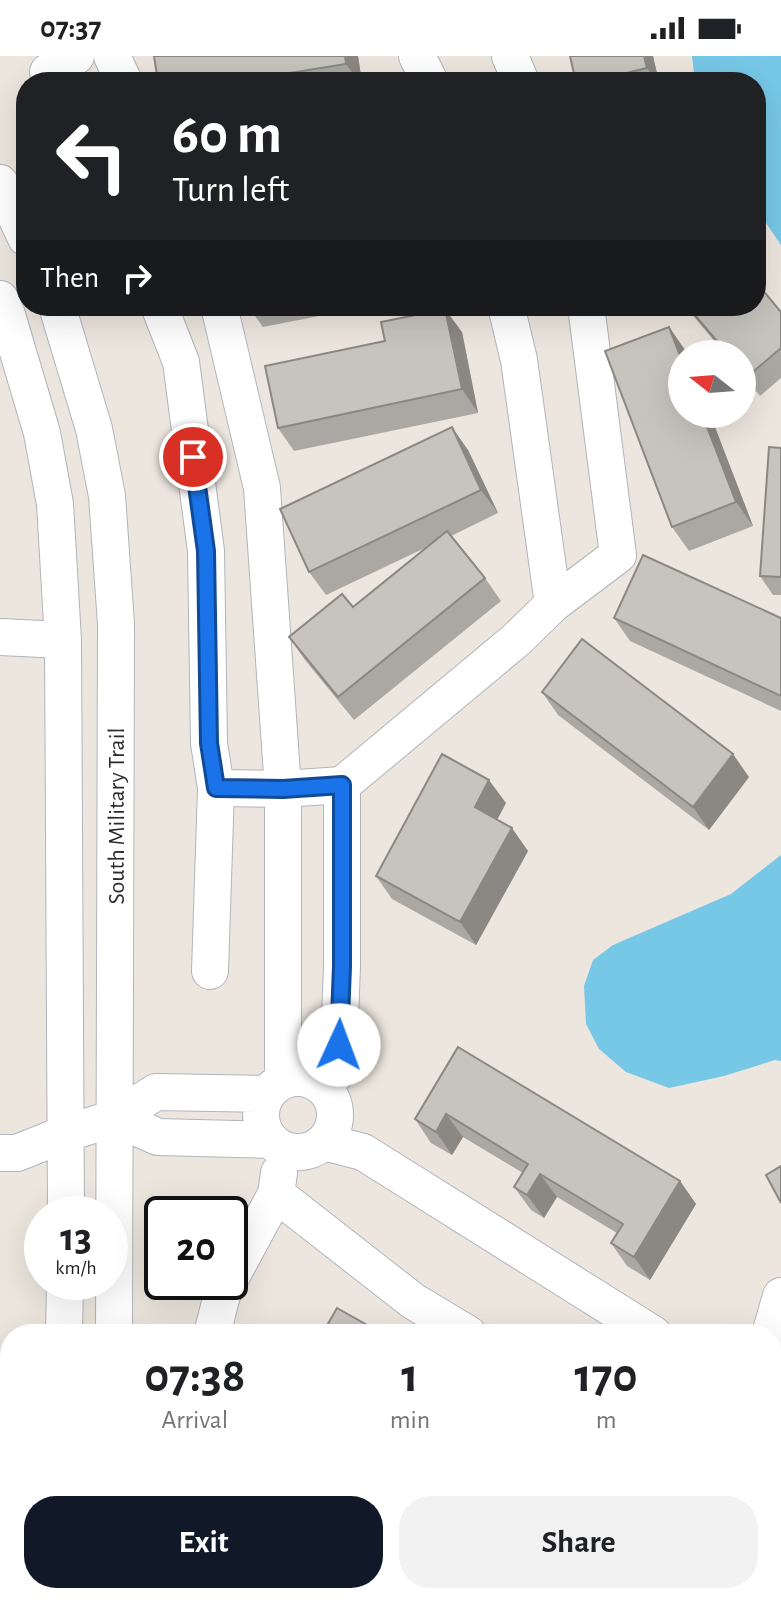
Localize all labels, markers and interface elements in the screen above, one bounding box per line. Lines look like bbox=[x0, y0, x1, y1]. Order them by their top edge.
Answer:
text: 07:37 bbox=[40, 13, 101, 43]
icon: left bbox=[40, 104, 144, 208]
text: 60 m bbox=[172, 107, 282, 163]
text: Turn left bbox=[172, 172, 289, 208]
icon: right bbox=[115, 256, 159, 300]
text: Then bbox=[40, 263, 99, 293]
north arrow bbox=[668, 340, 756, 428]
map controls bbox=[668, 340, 756, 428]
pin bbox=[159, 423, 227, 491]
icon: arrive bbox=[171, 435, 215, 479]
street label: South Military Trail bbox=[105, 728, 129, 904]
position arrow bbox=[297, 1003, 381, 1087]
speed limit sign: 20 bbox=[144, 1196, 248, 1300]
text: 13 bbox=[60, 1218, 92, 1258]
text: km/h bbox=[55, 1258, 97, 1278]
text: 07:38 bbox=[144, 1353, 245, 1401]
text: 1 bbox=[401, 1353, 419, 1401]
text: 170 bbox=[575, 1353, 638, 1401]
text: Arrival bbox=[161, 1407, 228, 1433]
text: min bbox=[390, 1407, 430, 1433]
text: m bbox=[596, 1407, 617, 1433]
button: Exit bbox=[24, 1496, 383, 1588]
button: Share bbox=[399, 1496, 758, 1588]

